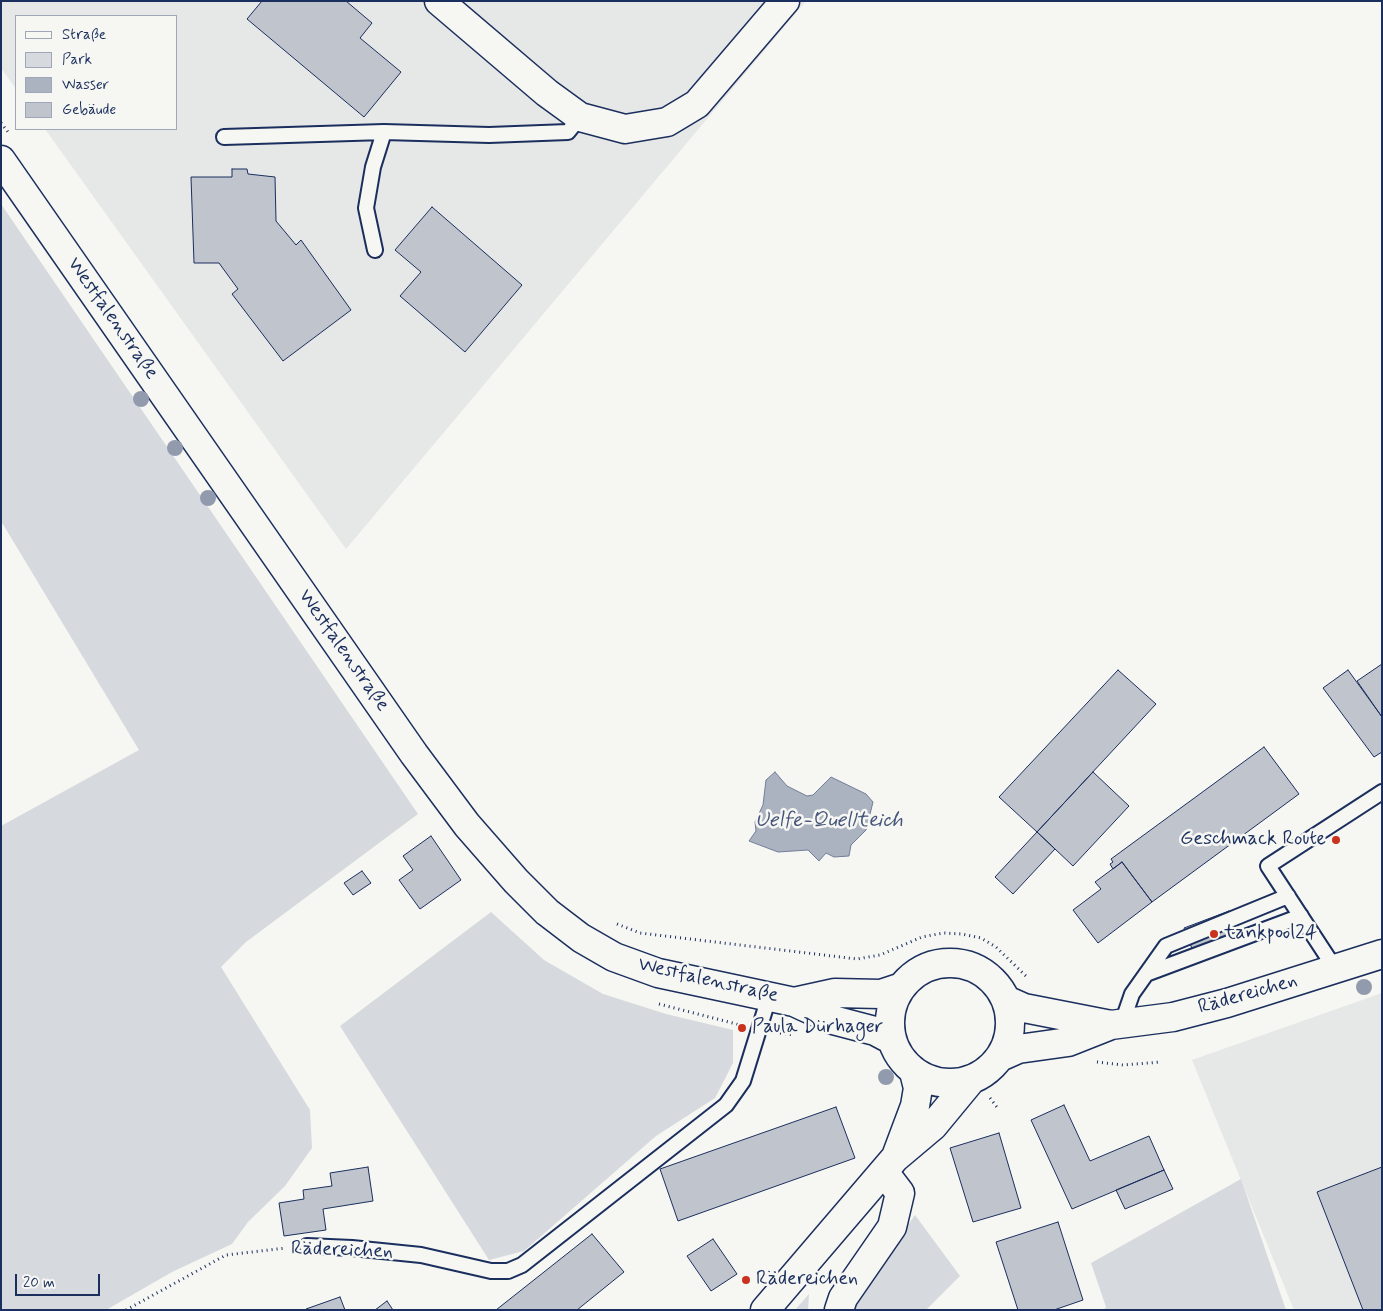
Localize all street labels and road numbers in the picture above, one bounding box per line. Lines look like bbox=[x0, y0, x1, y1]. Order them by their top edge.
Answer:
street label: Westfalenstraße bbox=[61, 253, 163, 385]
street label: Westfalenstraße bbox=[292, 585, 394, 717]
street label: Westfalenstraße bbox=[635, 953, 781, 1009]
street label: Rädereichen bbox=[1196, 969, 1300, 1021]
street label: Rädereichen bbox=[291, 1237, 393, 1265]

